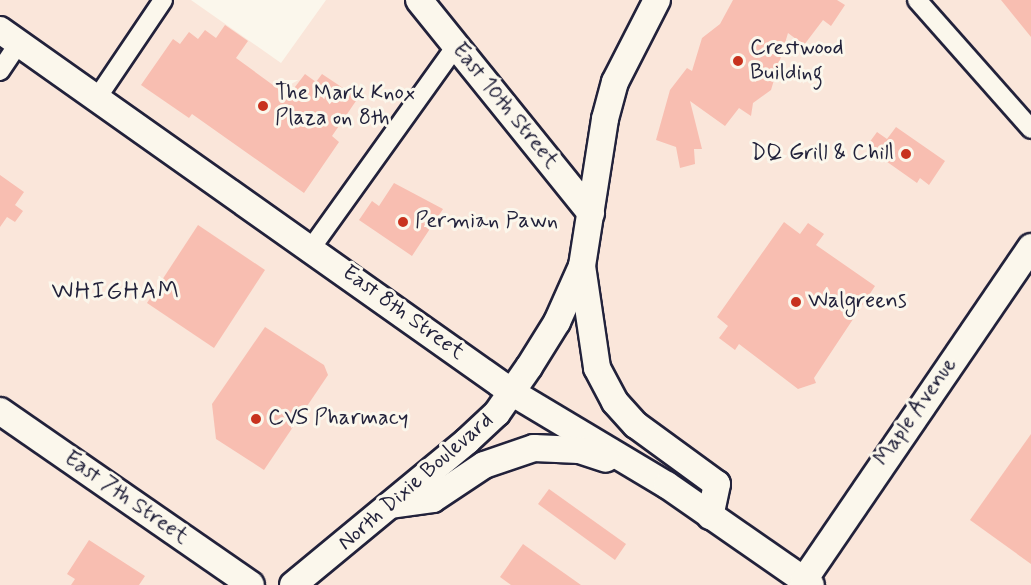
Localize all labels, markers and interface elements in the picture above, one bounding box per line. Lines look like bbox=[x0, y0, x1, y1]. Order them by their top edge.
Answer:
place label: Crestwood Building bbox=[750, 35, 843, 86]
street label: East 10th Street bbox=[446, 38, 564, 174]
marker: Crestwood Building bbox=[731, 54, 745, 68]
place label: The Mark Knox Plaza on 8th bbox=[275, 80, 419, 132]
marker: The Mark Knox Plaza on 8th bbox=[256, 99, 270, 113]
place label: DQ Grill & Chill bbox=[751, 141, 894, 167]
marker: DQ Grill & Chill bbox=[899, 147, 913, 161]
place label: Permian Pawn bbox=[415, 209, 561, 235]
marker: Permian Pawn bbox=[396, 215, 410, 229]
street label: East 8th Street bbox=[337, 260, 469, 366]
district label: WHIGHAM bbox=[52, 278, 180, 306]
place label: Walgreens bbox=[808, 289, 907, 315]
marker: Walgreens bbox=[789, 295, 803, 309]
street label: Maple Avenue bbox=[868, 351, 964, 473]
place label: CVS Pharmacy bbox=[268, 406, 408, 432]
street label: North Dixie Boulevard bbox=[333, 407, 499, 557]
marker: CVS Pharmacy bbox=[249, 412, 263, 426]
street label: East 7th Street bbox=[59, 445, 193, 551]

